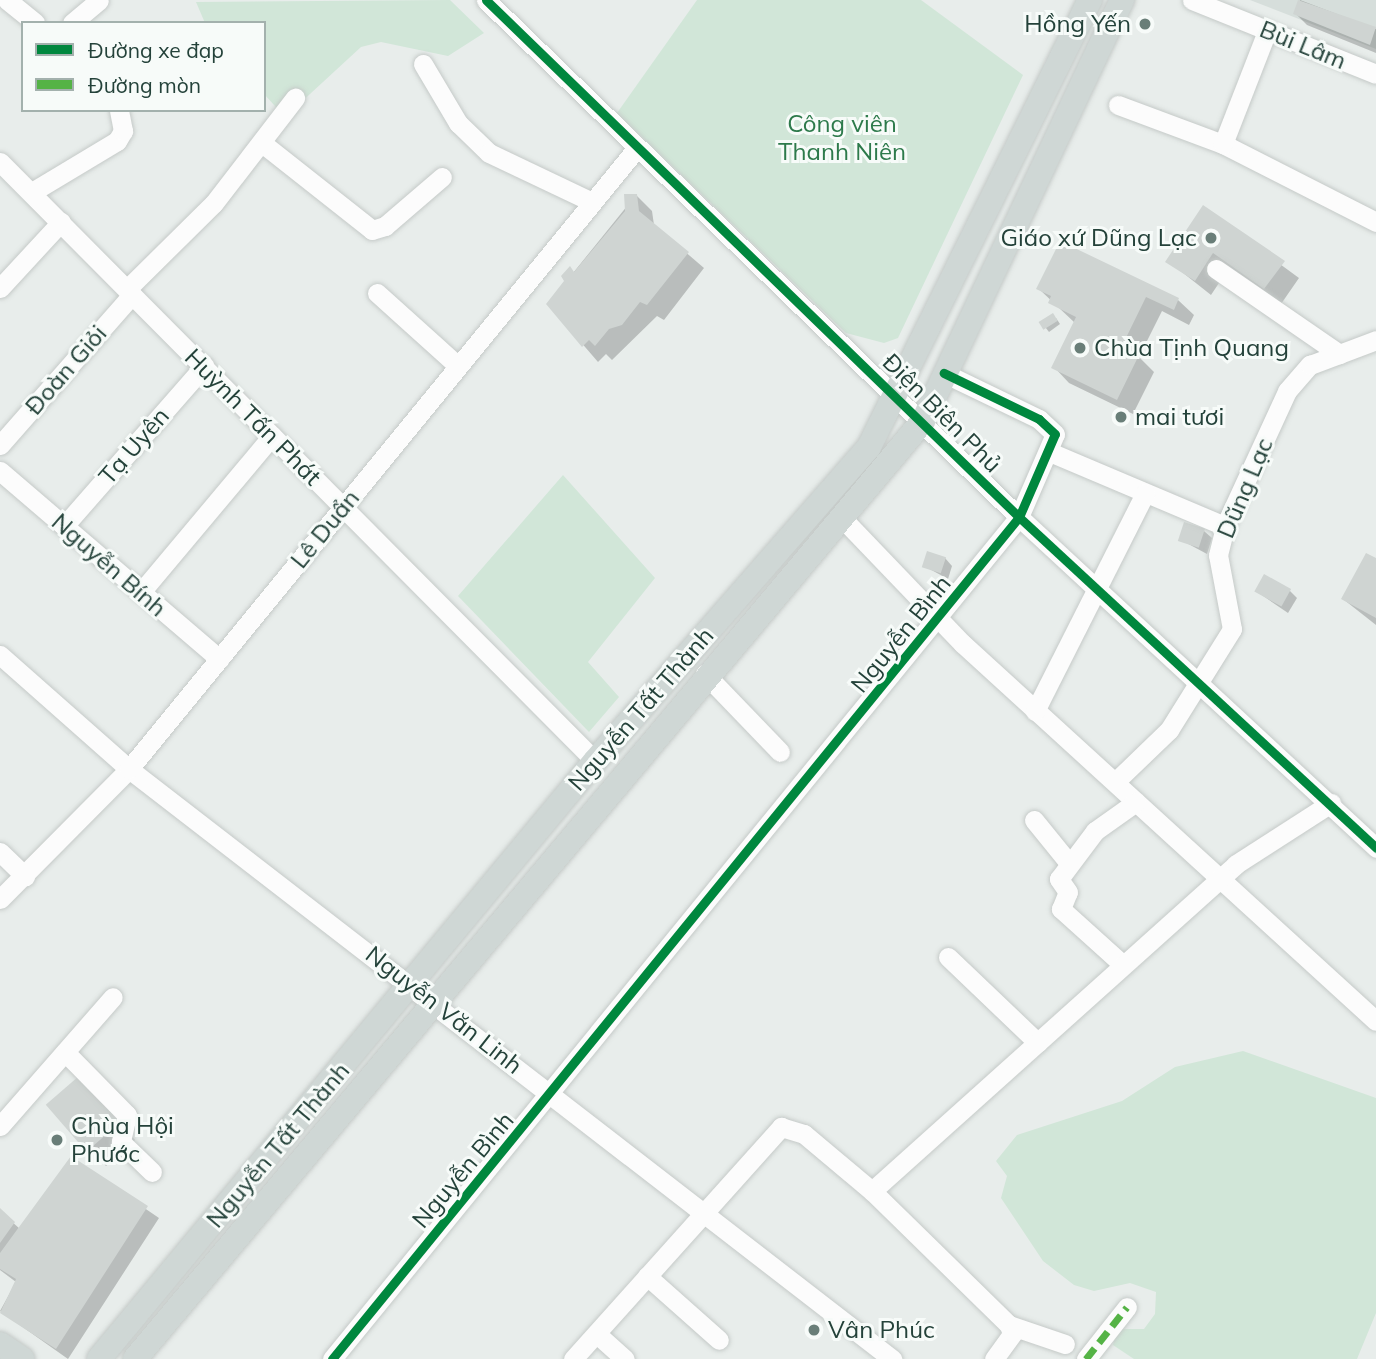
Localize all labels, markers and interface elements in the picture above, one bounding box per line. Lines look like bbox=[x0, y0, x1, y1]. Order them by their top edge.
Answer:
place label: Hồng Yến bbox=[1024, 10, 1131, 38]
street label: Bùi Lâm bbox=[1256, 15, 1350, 75]
marker: Hồng Yến bbox=[1137, 16, 1153, 32]
legend bbox=[21, 21, 266, 112]
text: Đường xe đạp bbox=[88, 37, 224, 63]
text: Đường mòn bbox=[88, 72, 201, 98]
park label: Công viên Thanh Niên bbox=[778, 110, 906, 166]
place label: Giáo xứ Dũng Lạc bbox=[1000, 224, 1197, 252]
marker: Giáo xứ Dũng Lạc bbox=[1203, 230, 1219, 246]
street label: Đoàn Giỏi bbox=[19, 319, 113, 421]
place label: Chùa Tịnh Quang bbox=[1094, 334, 1289, 362]
marker: Chùa Tịnh Quang bbox=[1072, 340, 1088, 356]
street label: Huỳnh Tấn Phát bbox=[179, 343, 327, 491]
street label: Điện Biên Phủ bbox=[877, 348, 1007, 478]
street label: Tạ Uyên bbox=[93, 402, 175, 490]
place label: mai tươi bbox=[1135, 403, 1224, 431]
marker: mai tươi bbox=[1113, 409, 1129, 425]
street label: Dũng Lạc bbox=[1211, 434, 1279, 542]
street label: Lê Duẩn bbox=[285, 484, 365, 574]
street label: Nguyễn Bính bbox=[46, 507, 172, 623]
street label: Nguyễn Bình bbox=[845, 570, 957, 698]
street label: Nguyễn Tất Thành bbox=[562, 621, 720, 797]
street label: Nguyễn Văn Linh bbox=[360, 940, 528, 1080]
street label: Nguyễn Tất Thành bbox=[200, 1057, 356, 1233]
street label: Nguyễn Bình bbox=[406, 1106, 520, 1234]
place label: Chùa Hội Phước bbox=[71, 1112, 174, 1168]
marker: Chùa Hội Phước bbox=[49, 1132, 65, 1148]
place label: Vân Phúc bbox=[828, 1316, 935, 1344]
marker: Vân Phúc bbox=[806, 1322, 822, 1338]

